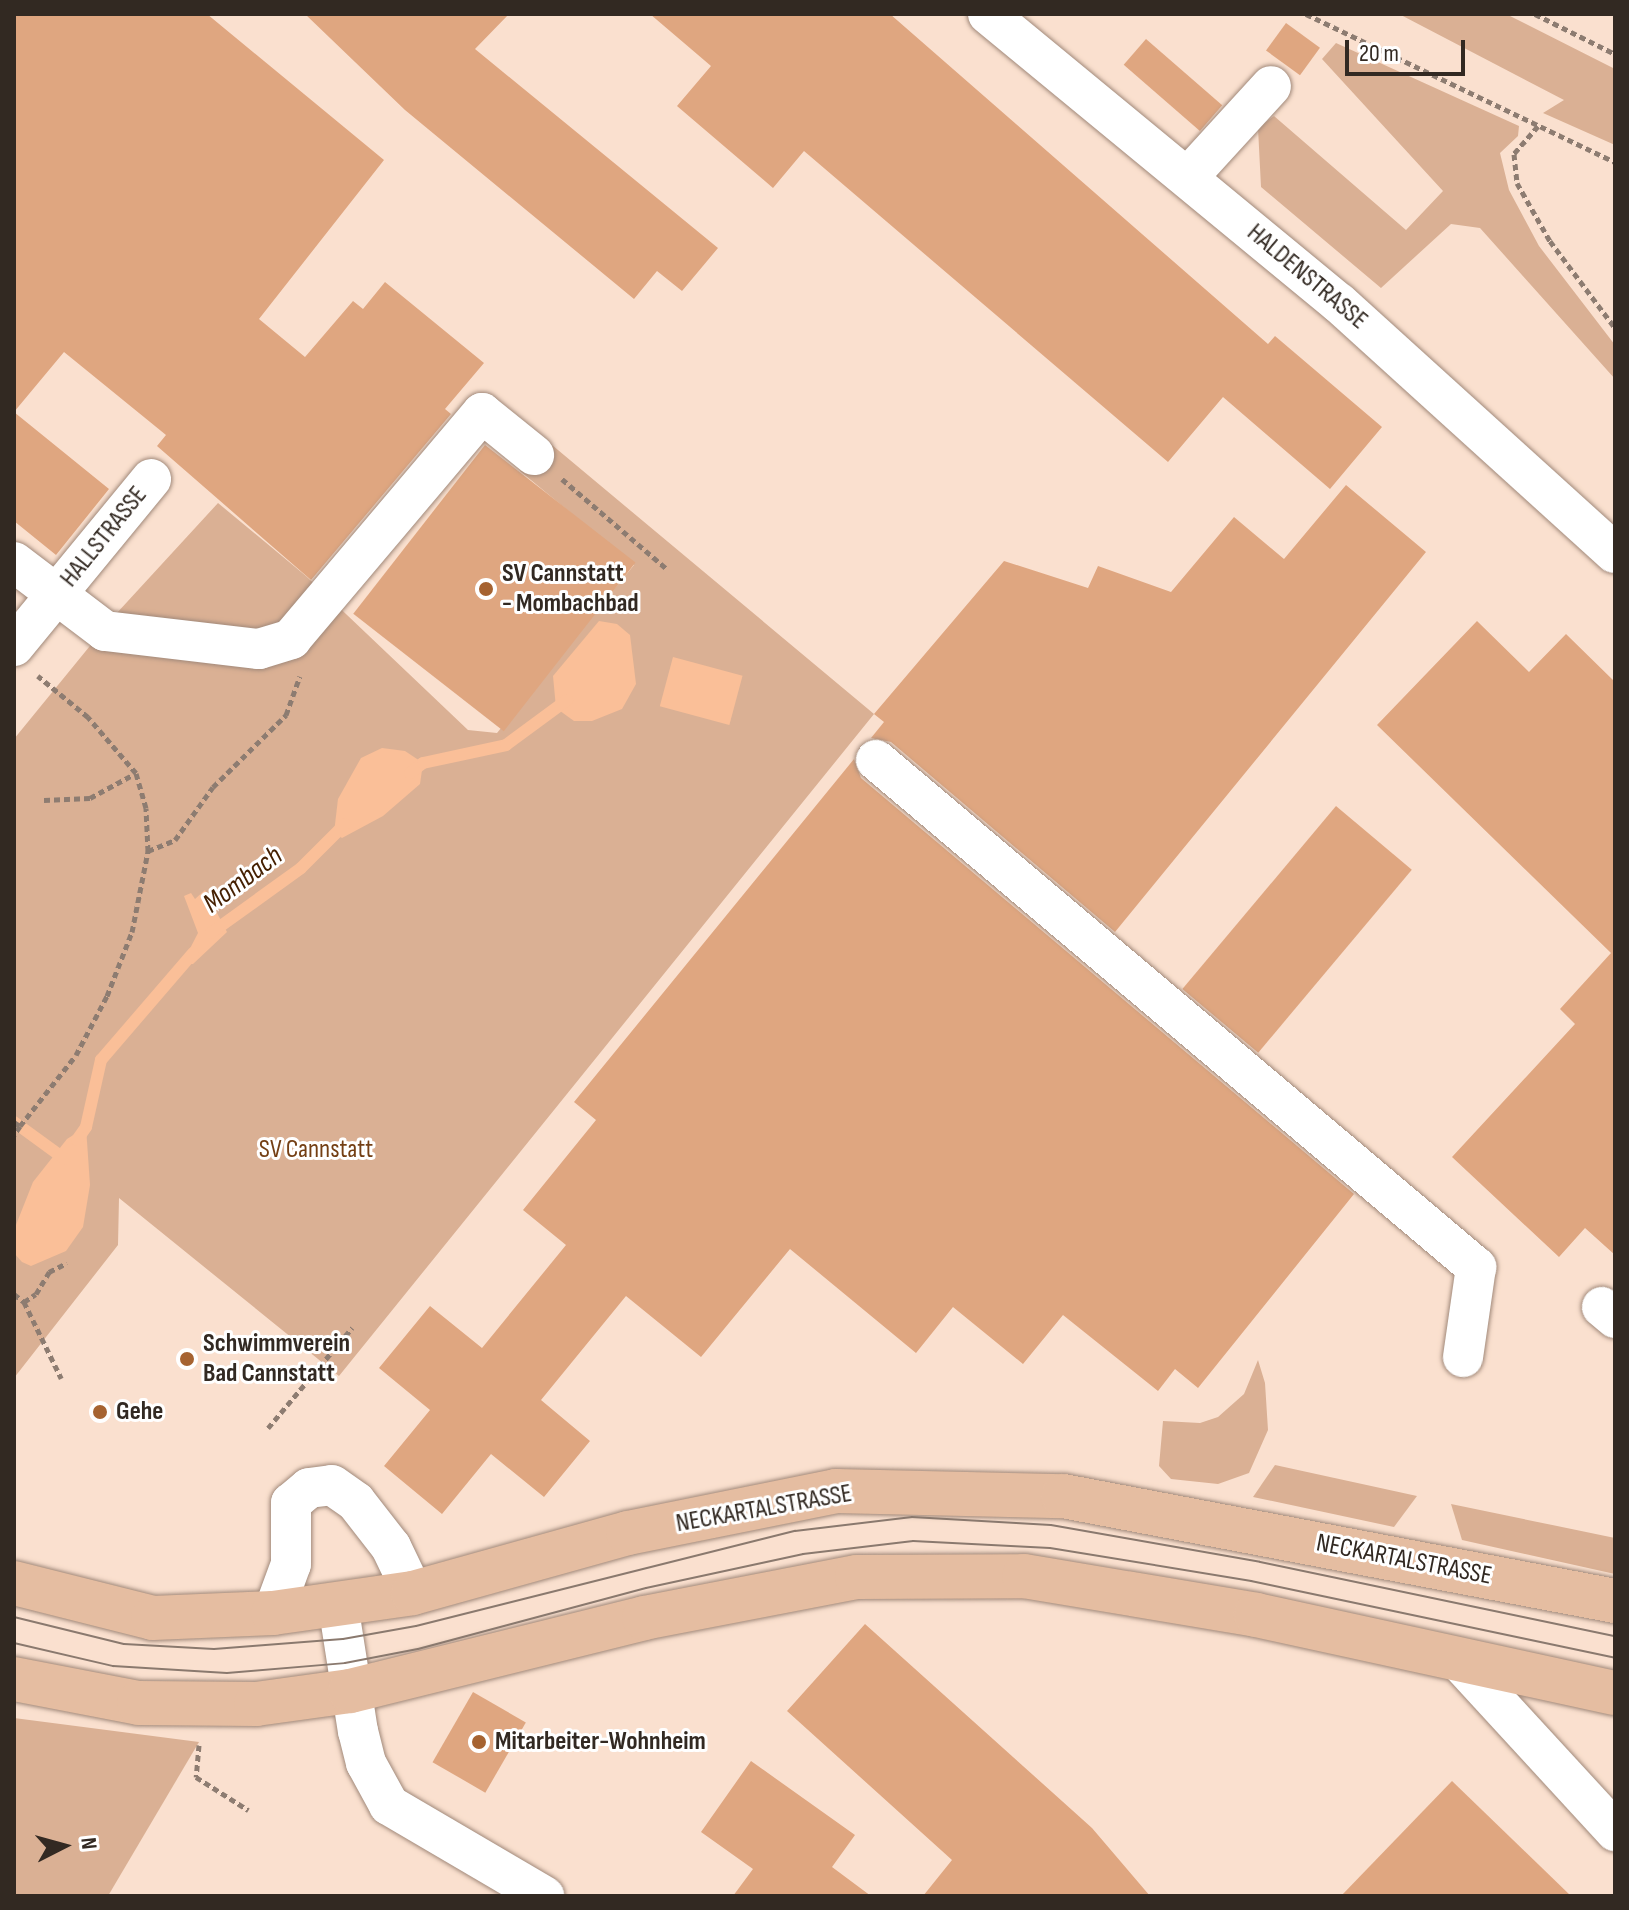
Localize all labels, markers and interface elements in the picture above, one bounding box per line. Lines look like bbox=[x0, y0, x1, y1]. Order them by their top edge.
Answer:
scale bar bbox=[1349, 24, 1469, 74]
text: 20 m bbox=[1359, 39, 1399, 68]
street label: HALDENSTRASSE bbox=[1240, 218, 1374, 336]
street label: HALLSTRASSE bbox=[54, 480, 154, 594]
place label: SV Cannstatt - Mombachbad bbox=[502, 558, 639, 620]
marker: SV Cannstatt - Mombachbad bbox=[477, 580, 495, 598]
water label: Mombach bbox=[197, 839, 289, 921]
park label: SV Cannstatt bbox=[259, 1134, 373, 1166]
place label: Schwimmverein Bad Cannstatt bbox=[203, 1328, 350, 1390]
marker: Schwimmverein Bad Cannstatt bbox=[178, 1350, 196, 1368]
place label: Gehe bbox=[116, 1396, 163, 1428]
marker: Gehe bbox=[91, 1403, 109, 1421]
street label: NECKARTALSTRASSE bbox=[674, 1478, 854, 1540]
street label: NECKARTALSTRASSE bbox=[1314, 1528, 1494, 1592]
place label: Mitarbeiter-Wohnheim bbox=[495, 1726, 706, 1758]
marker: Mitarbeiter-Wohnheim bbox=[470, 1733, 488, 1751]
north arrow bbox=[24, 1806, 104, 1886]
text: N bbox=[74, 1836, 102, 1851]

